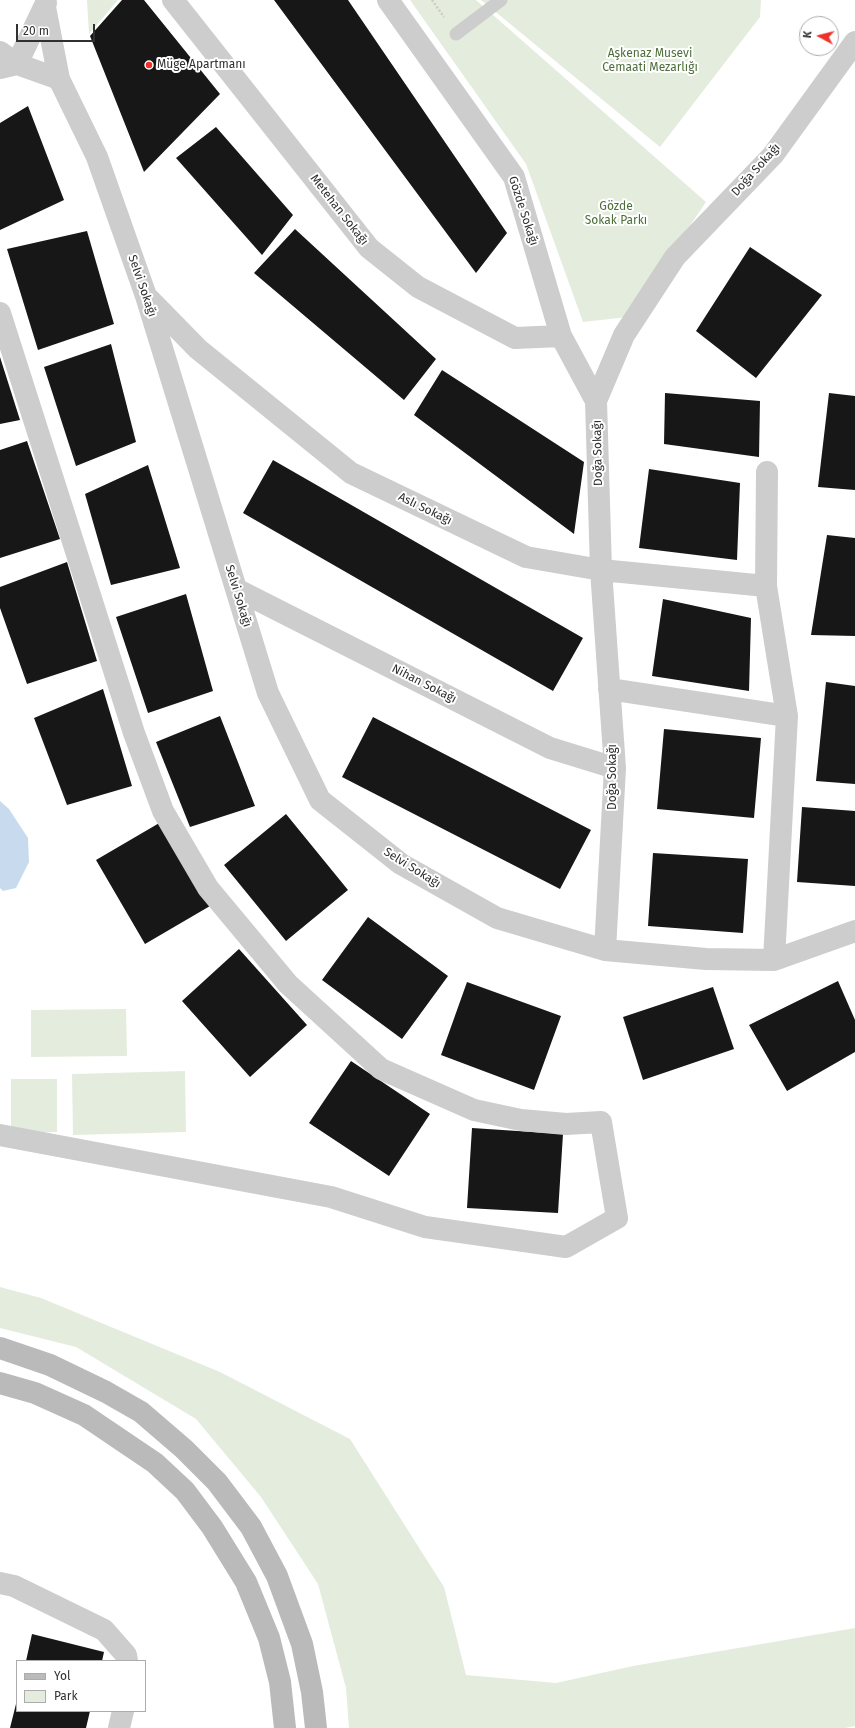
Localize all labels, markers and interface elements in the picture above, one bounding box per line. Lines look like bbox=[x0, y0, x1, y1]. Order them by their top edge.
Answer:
scale bar bbox=[18, 16, 97, 42]
north arrow bbox=[799, 16, 839, 56]
text: 20 m bbox=[23, 24, 49, 38]
text: K bbox=[801, 30, 814, 39]
park label: Aşkenaz Musevi Cemaati Mezarlığı bbox=[602, 47, 698, 75]
place label: Müge Apartmanı bbox=[157, 58, 246, 72]
marker: Müge Apartmanı bbox=[144, 60, 154, 70]
street label: Doğa Sokağı bbox=[729, 141, 783, 199]
street label: Metehan Sokağı bbox=[307, 172, 371, 248]
street label: Gözde Sokağı bbox=[505, 174, 541, 248]
park label: Gözde Sokak Parkı bbox=[585, 200, 647, 228]
street label: Selvi Sokağı bbox=[125, 253, 159, 319]
street label: Doğa Sokağı bbox=[590, 420, 606, 486]
street label: Aslı Sokağı bbox=[396, 490, 454, 528]
street label: Selvi Sokağı bbox=[222, 563, 254, 629]
street label: Nihan Sokağı bbox=[389, 661, 459, 707]
street label: Doğa Sokağı bbox=[606, 744, 620, 810]
street label: Selvi Sokağı bbox=[381, 845, 443, 891]
legend bbox=[16, 1660, 146, 1712]
text: Yol bbox=[54, 1669, 70, 1683]
text: Park bbox=[54, 1689, 78, 1703]

